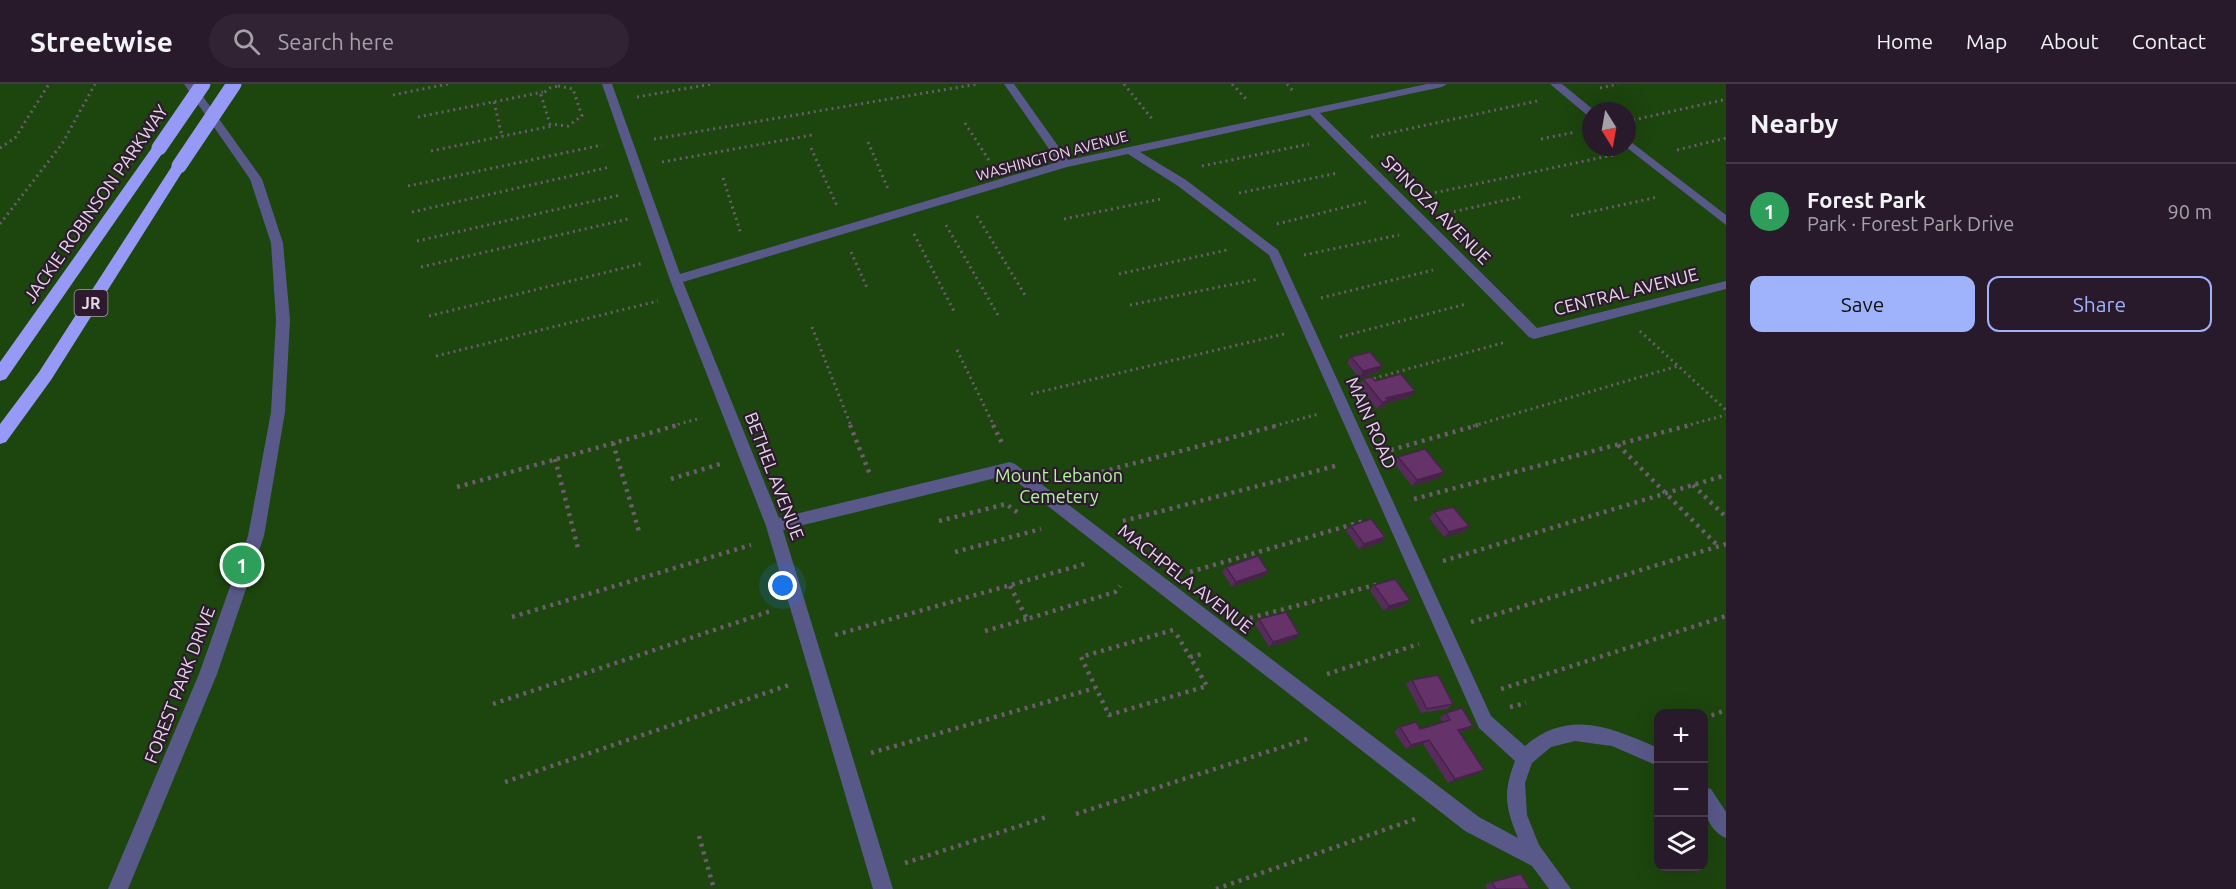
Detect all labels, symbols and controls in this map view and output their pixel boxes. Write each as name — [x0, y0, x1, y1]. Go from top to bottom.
search box — [209, 14, 629, 68]
icon: search — [230, 25, 263, 58]
text: Streetwise — [30, 26, 173, 57]
text: Search here — [278, 29, 394, 54]
text: Home — [1876, 29, 1933, 53]
text: Map — [1966, 29, 2007, 53]
text: About — [2040, 29, 2099, 53]
text: Contact — [2132, 29, 2206, 53]
street label: JACKIE ROBINSON PARKWAY — [19, 100, 172, 306]
north arrow — [1582, 102, 1636, 156]
text: Nearby — [1750, 109, 1838, 138]
street label: WASHINGTON AVENUE — [974, 127, 1130, 184]
street label: SPINOZA AVENUE — [1378, 151, 1495, 268]
text: Forest Park — [1807, 187, 1926, 212]
text: 1 — [1764, 200, 1775, 223]
text: 90 m — [2168, 200, 2212, 223]
text: Park · Forest Park Drive — [1807, 212, 2014, 235]
street label: CENTRAL AVENUE — [1551, 263, 1700, 319]
button: Save — [1750, 276, 1975, 332]
button: Share — [1987, 276, 2212, 332]
road number: JR — [74, 290, 107, 316]
street label: MAIN ROAD — [1343, 374, 1401, 472]
street label: BETHEL AVENUE — [741, 409, 808, 542]
park label: Mount Lebanon Cemetery — [995, 465, 1123, 506]
street label: MACHPELA AVENUE — [1115, 520, 1257, 637]
pin: 1 — [222, 542, 262, 588]
your location — [768, 571, 797, 600]
street label: FOREST PARK DRIVE — [140, 603, 218, 766]
map controls — [1654, 709, 1708, 871]
button: + — [1654, 709, 1708, 763]
button: − — [1654, 763, 1708, 817]
button: layers — [1654, 817, 1708, 871]

